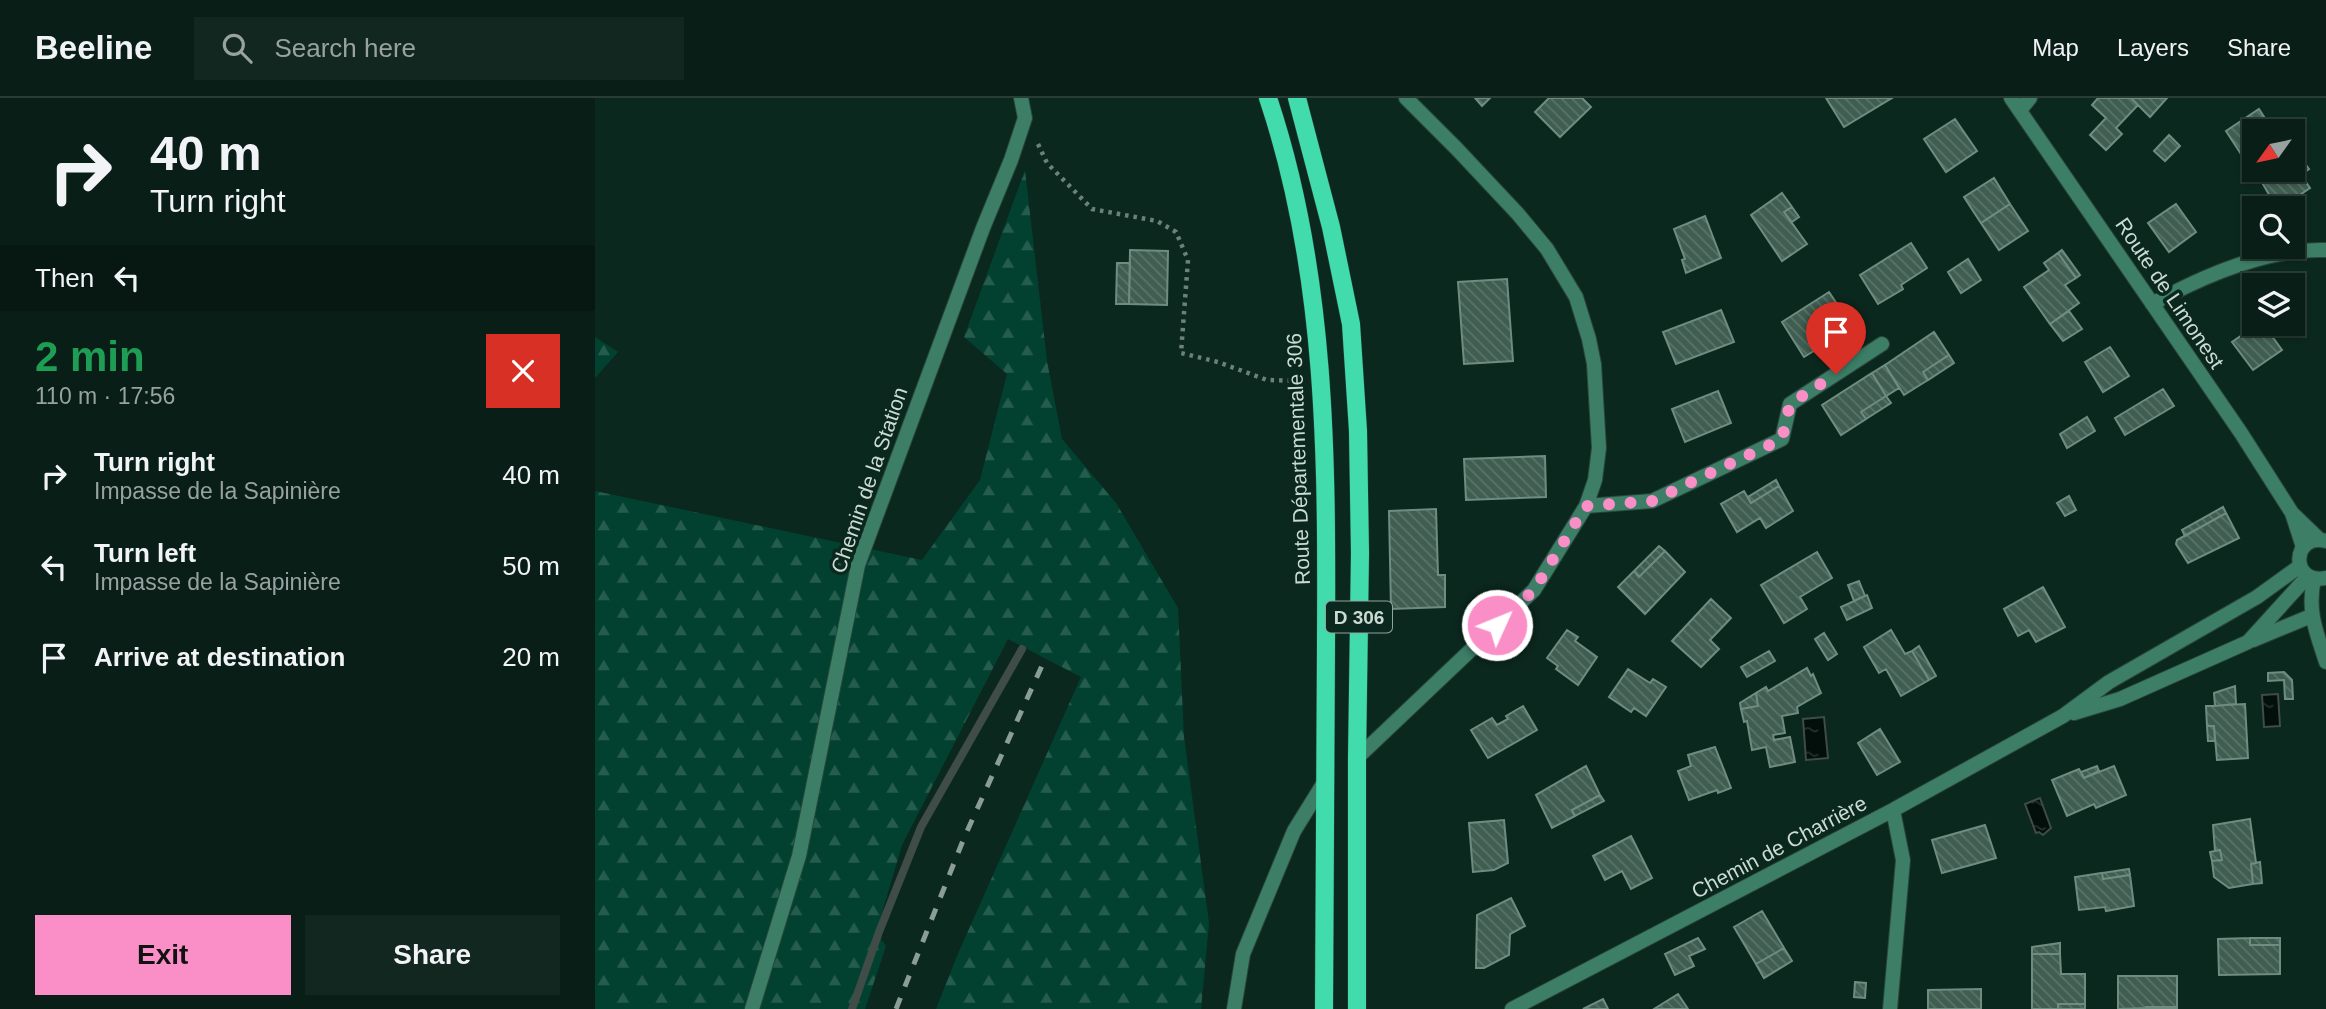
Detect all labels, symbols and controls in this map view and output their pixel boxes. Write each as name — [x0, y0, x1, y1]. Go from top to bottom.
search box — [194, 17, 684, 80]
text: Beeline — [35, 29, 152, 66]
icon: search — [218, 29, 256, 67]
text: Search here — [274, 33, 416, 63]
text: Map — [2032, 34, 2079, 61]
text: Layers — [2117, 34, 2189, 61]
text: Share — [2227, 34, 2291, 61]
north arrow — [2242, 119, 2305, 182]
map controls — [2242, 119, 2305, 336]
icon: right — [35, 126, 126, 217]
text: 40 m — [150, 126, 262, 180]
text: Turn right — [150, 183, 286, 219]
button: search — [2242, 196, 2305, 259]
street label: Route de Limonest — [2111, 213, 2229, 373]
icon: left — [108, 259, 146, 297]
text: Then — [35, 263, 94, 293]
button: layers — [2242, 273, 2305, 336]
pin — [1806, 302, 1866, 374]
icon: arrive — [1817, 313, 1855, 351]
text: 2 min — [35, 333, 145, 380]
street label: Route Départementale 306 — [1282, 333, 1314, 585]
button: close — [486, 334, 560, 408]
text: 110 m · 17:56 — [35, 383, 175, 409]
street label: Chemin de la Station — [826, 384, 912, 576]
text: Turn right — [94, 447, 215, 477]
icon: right — [35, 457, 73, 495]
text: 40 m — [502, 460, 560, 490]
text: Impasse de la Sapinière — [94, 478, 341, 504]
text: Turn left — [94, 538, 196, 568]
icon: left — [35, 548, 73, 586]
text: 50 m — [502, 551, 560, 581]
text: Impasse de la Sapinière — [94, 569, 341, 595]
position arrow — [1460, 588, 1534, 662]
road number: D 306 — [1326, 602, 1392, 632]
icon: arrive — [35, 639, 73, 677]
text: Arrive at destination — [94, 642, 345, 672]
text: 20 m — [502, 642, 560, 672]
street label: Chemin de Charrière — [1688, 791, 1870, 903]
button: Exit — [35, 915, 291, 995]
button: Share — [305, 915, 560, 995]

